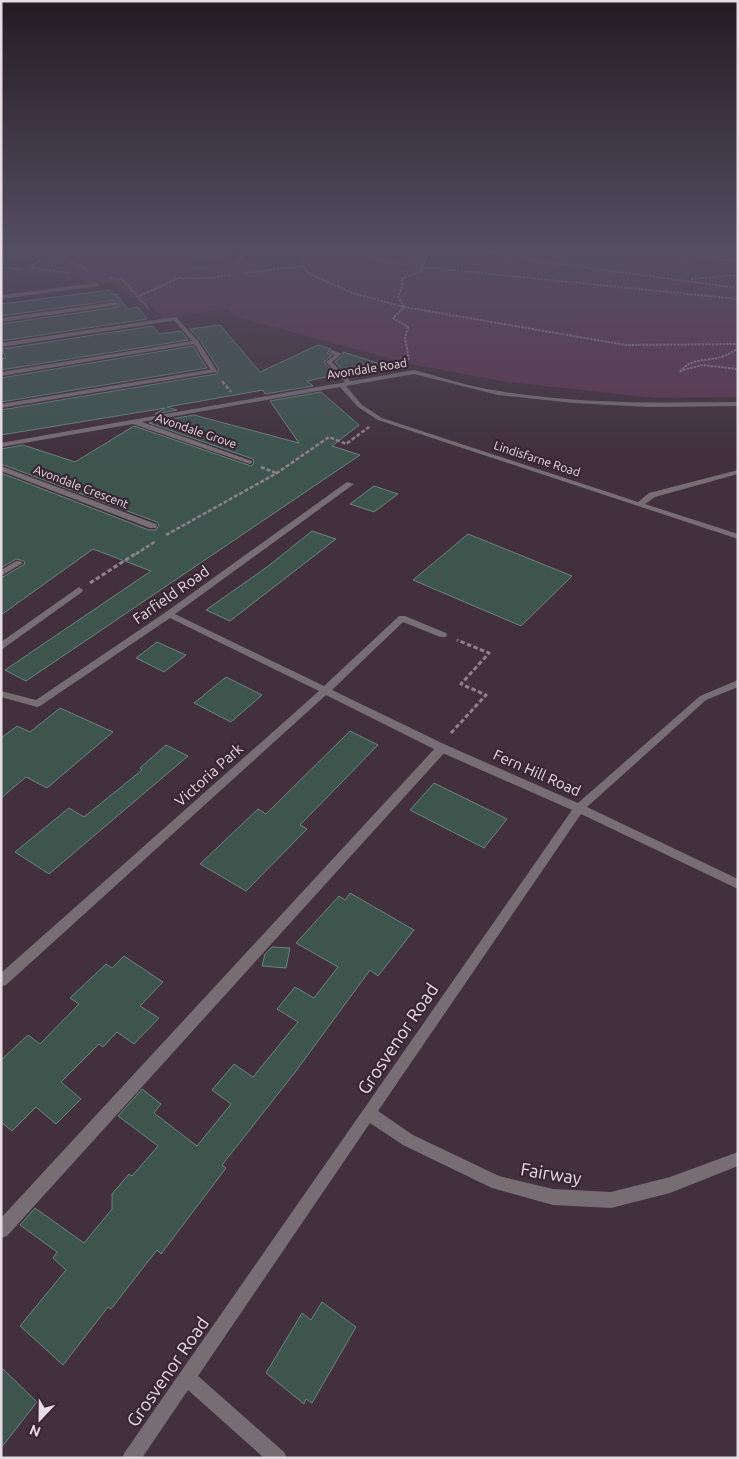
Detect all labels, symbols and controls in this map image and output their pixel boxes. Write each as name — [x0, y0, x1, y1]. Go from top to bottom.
street label: Avondale Road — [326, 356, 408, 381]
street label: Avondale Grove — [154, 411, 238, 451]
street label: Lindisfarne Road — [492, 438, 582, 479]
street label: Avondale Crescent — [32, 462, 131, 511]
street label: Farfield Road — [129, 562, 212, 627]
street label: Victoria Park — [171, 739, 246, 810]
street label: Fern Hill Road — [491, 746, 584, 799]
street label: Grosvenor Road — [353, 979, 442, 1098]
street label: Fairway — [519, 1158, 583, 1188]
street label: Grosvenor Road — [122, 1313, 212, 1430]
north arrow — [15, 1394, 65, 1444]
text: N — [27, 1422, 43, 1440]

